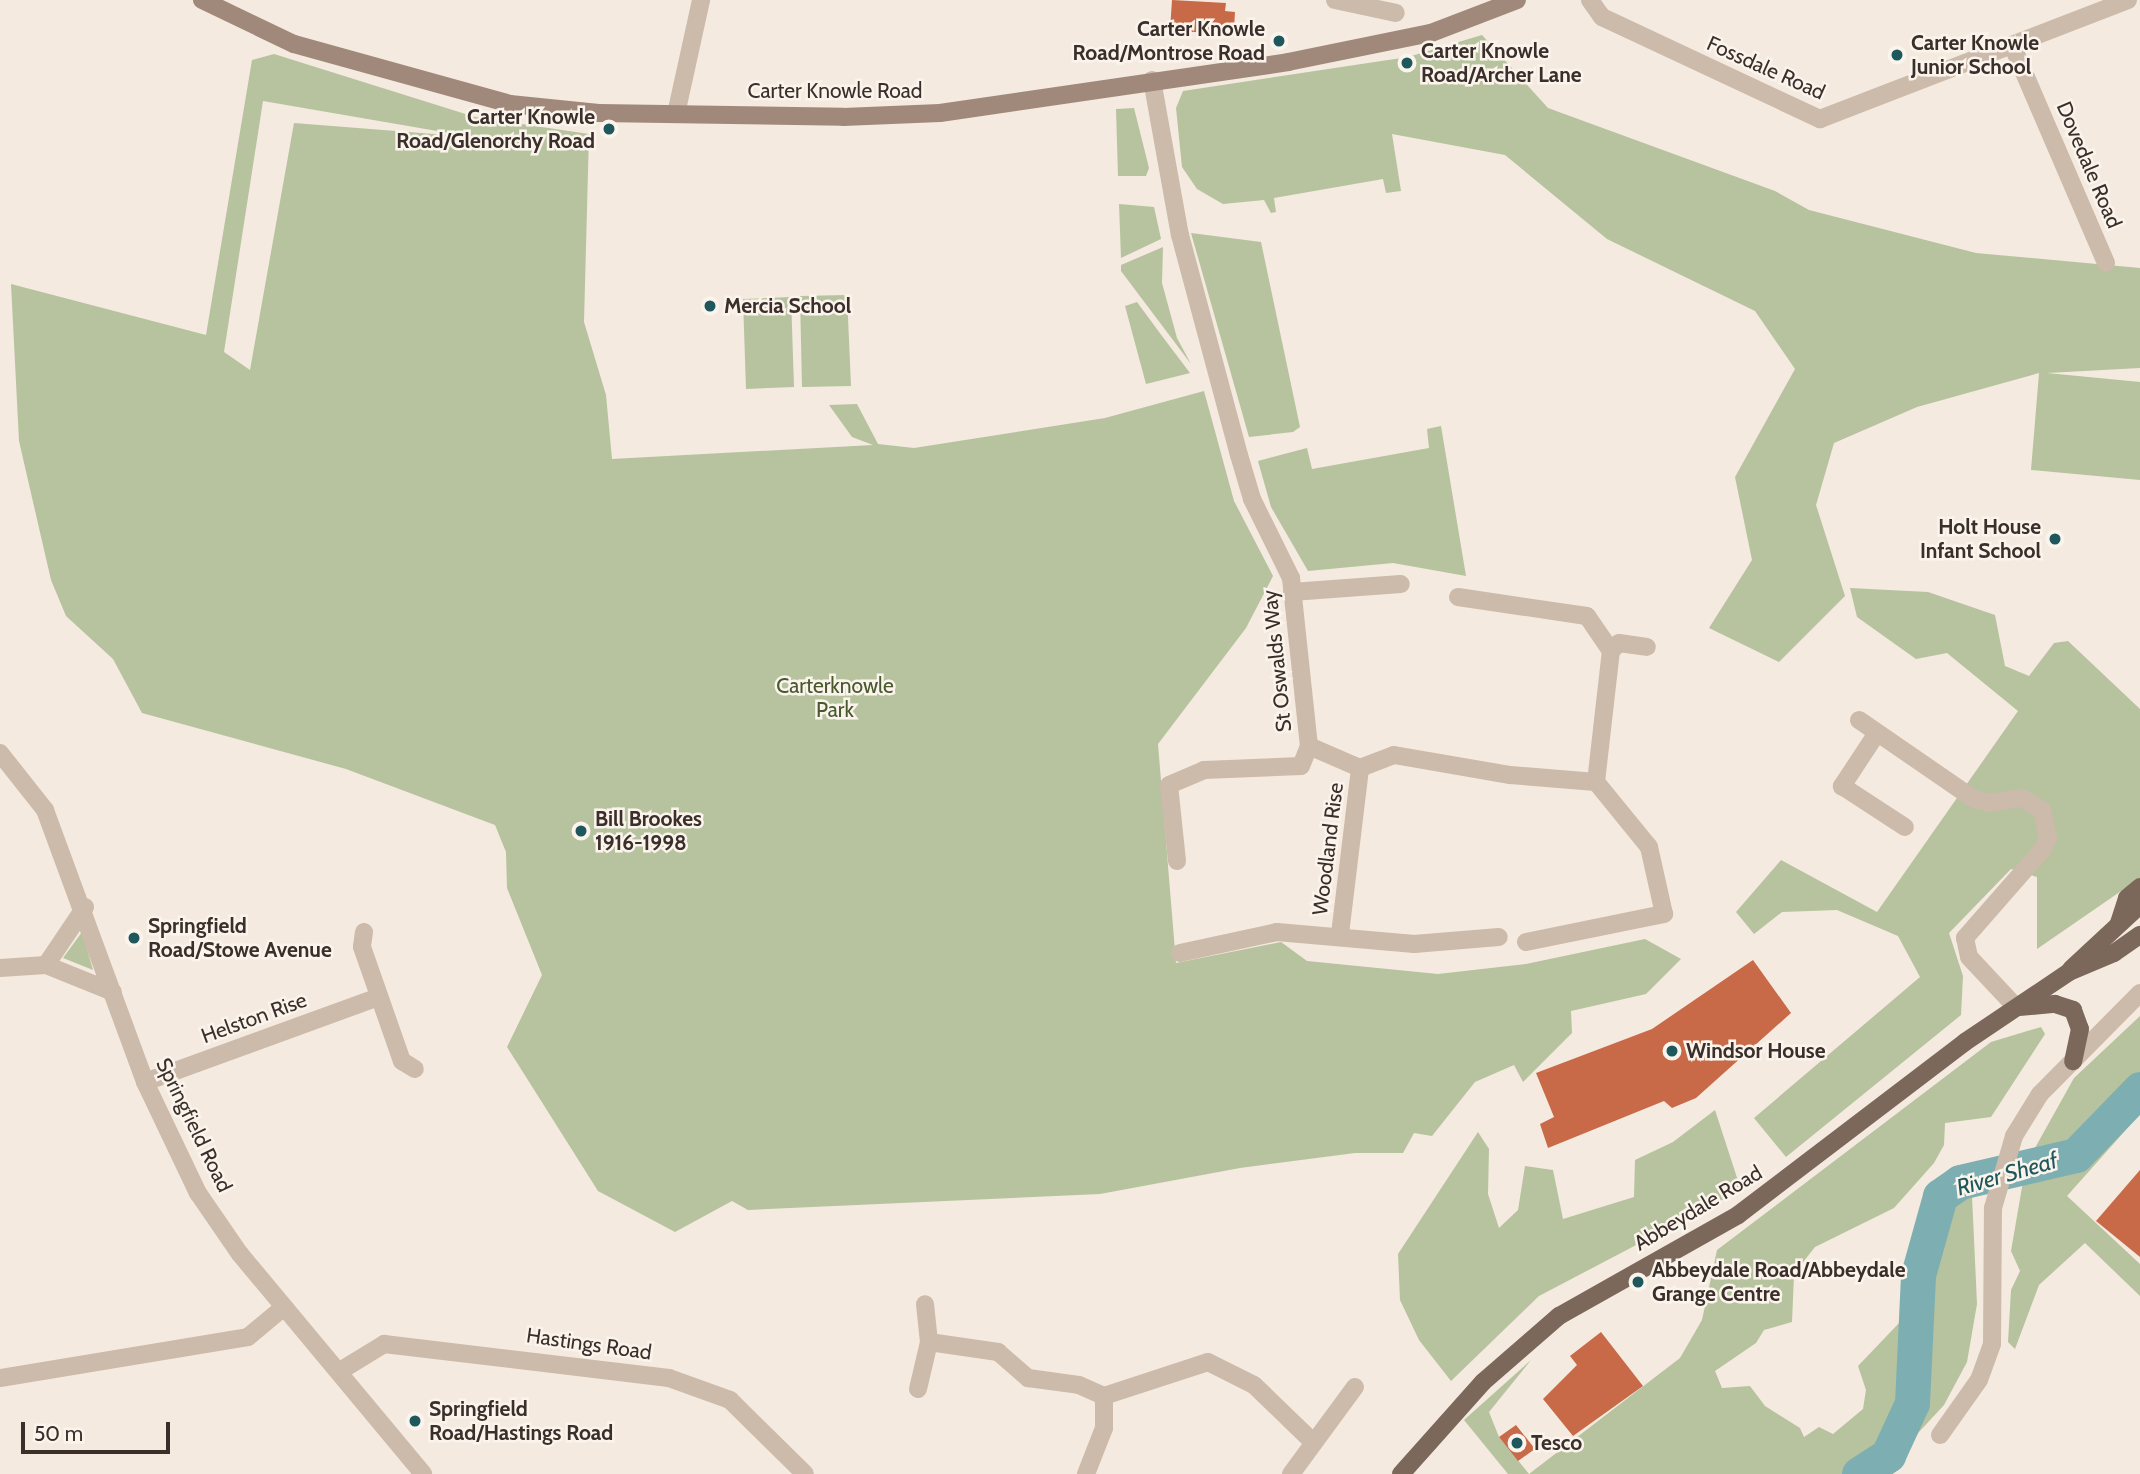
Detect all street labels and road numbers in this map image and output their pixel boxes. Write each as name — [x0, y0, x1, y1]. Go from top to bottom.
street label: Fossdale Road — [1703, 31, 1829, 105]
street label: Carter Knowle Road — [748, 78, 922, 104]
street label: Dovedale Road — [2051, 98, 2127, 232]
street label: St Oswalds Way — [1257, 589, 1297, 733]
street label: Woodland Rise — [1307, 781, 1349, 917]
street label: Helston Rise — [198, 987, 310, 1049]
street label: Springfield Road — [151, 1054, 237, 1196]
street label: Abbeydale Road — [1629, 1160, 1767, 1256]
street label: Hastings Road — [525, 1323, 653, 1365]

